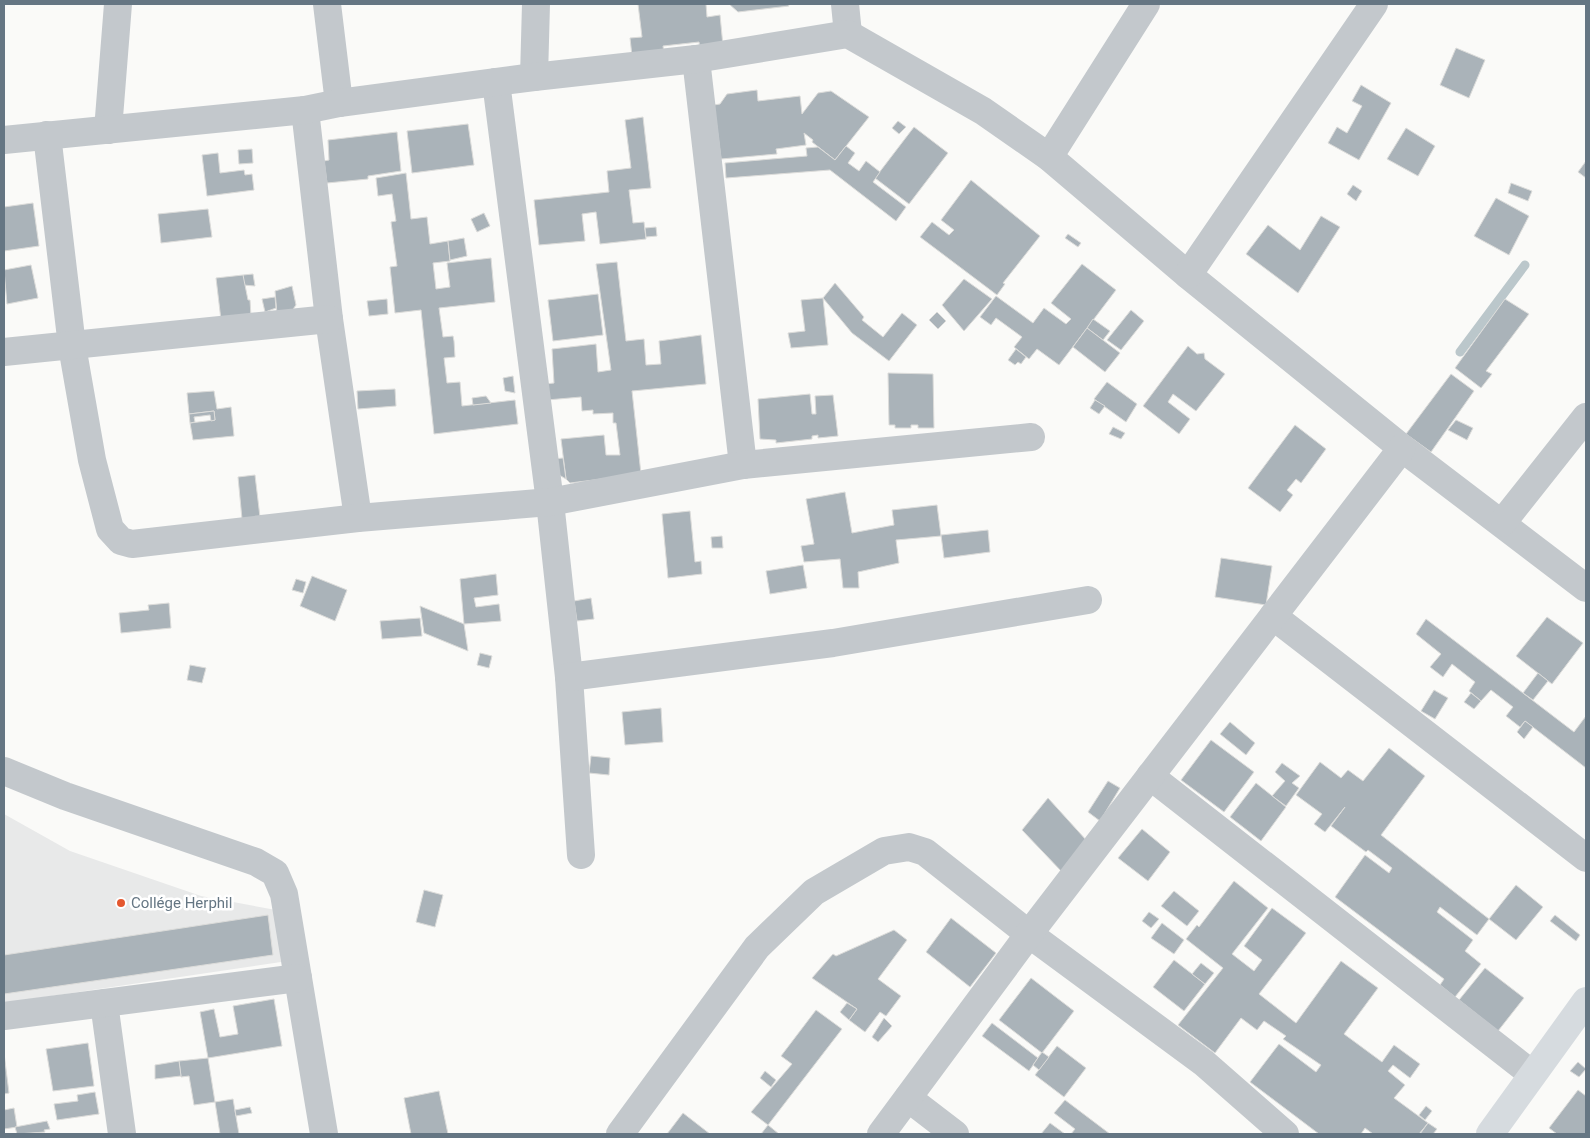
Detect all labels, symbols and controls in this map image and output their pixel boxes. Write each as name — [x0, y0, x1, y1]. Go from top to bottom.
place label: Collége Herphil — [131, 894, 232, 912]
marker: Collége Herphil — [115, 897, 127, 909]

